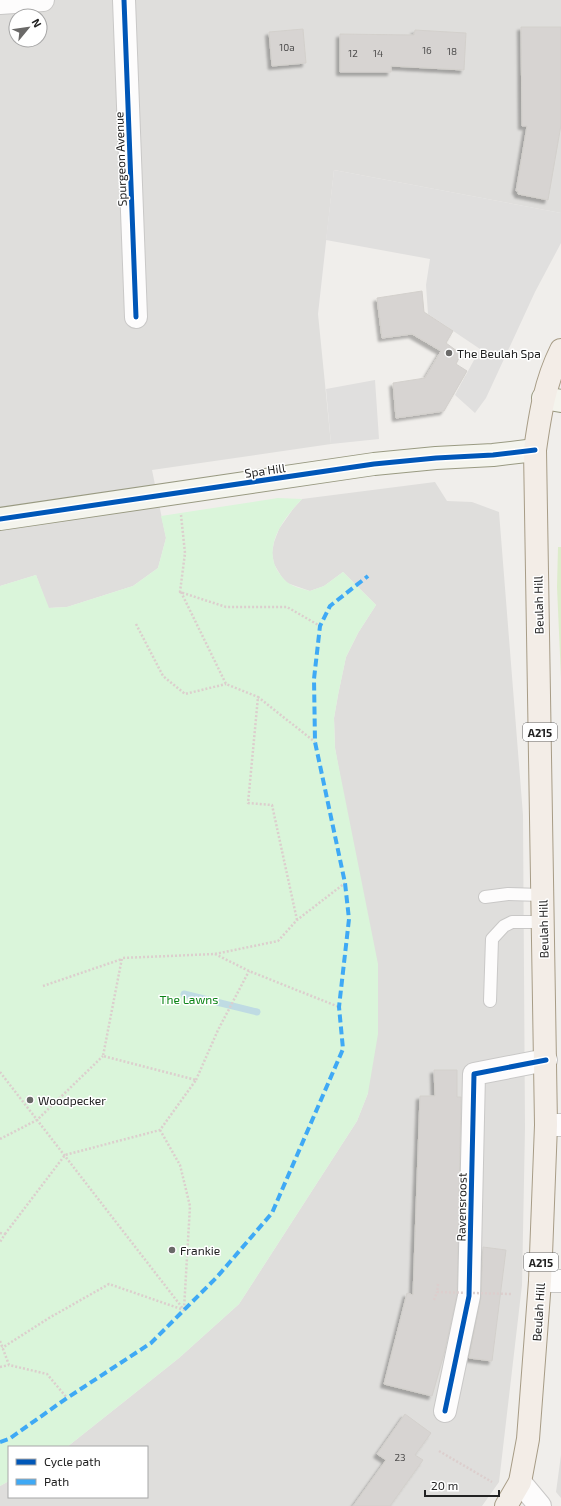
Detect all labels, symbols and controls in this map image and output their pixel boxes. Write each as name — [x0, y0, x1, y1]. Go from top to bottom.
north arrow — [8, 8, 48, 48]
text: N — [30, 16, 45, 30]
house number: 10a — [279, 41, 295, 53]
house number: 16 — [422, 44, 432, 56]
house number: 18 — [447, 45, 457, 57]
house number: 12 — [348, 47, 358, 59]
house number: 14 — [373, 47, 383, 59]
street label: Spurgeon Avenue — [111, 111, 129, 207]
place label: The Beulah Spa — [457, 346, 541, 360]
marker: The Beulah Spa — [444, 348, 454, 358]
street label: Spa Hill — [244, 460, 287, 480]
street label: Beulah Hill — [530, 575, 546, 634]
road number: A215 — [523, 723, 557, 741]
street label: Beulah Hill — [535, 899, 551, 958]
park label: The Lawns — [160, 992, 218, 1006]
place label: Woodpecker — [38, 1093, 106, 1107]
marker: Woodpecker — [25, 1095, 35, 1105]
street label: Ravensroost — [453, 1172, 469, 1241]
place label: Frankie — [180, 1243, 220, 1257]
marker: Frankie — [167, 1245, 177, 1255]
road number: A215 — [524, 1253, 558, 1271]
street label: Beulah Hill — [529, 1282, 547, 1342]
legend — [8, 1446, 148, 1498]
house number: 23 — [394, 1451, 406, 1463]
text: Cycle path — [44, 1454, 101, 1468]
scale bar — [425, 1472, 499, 1498]
text: Path — [44, 1474, 69, 1488]
text: 20 m — [431, 1478, 458, 1492]

